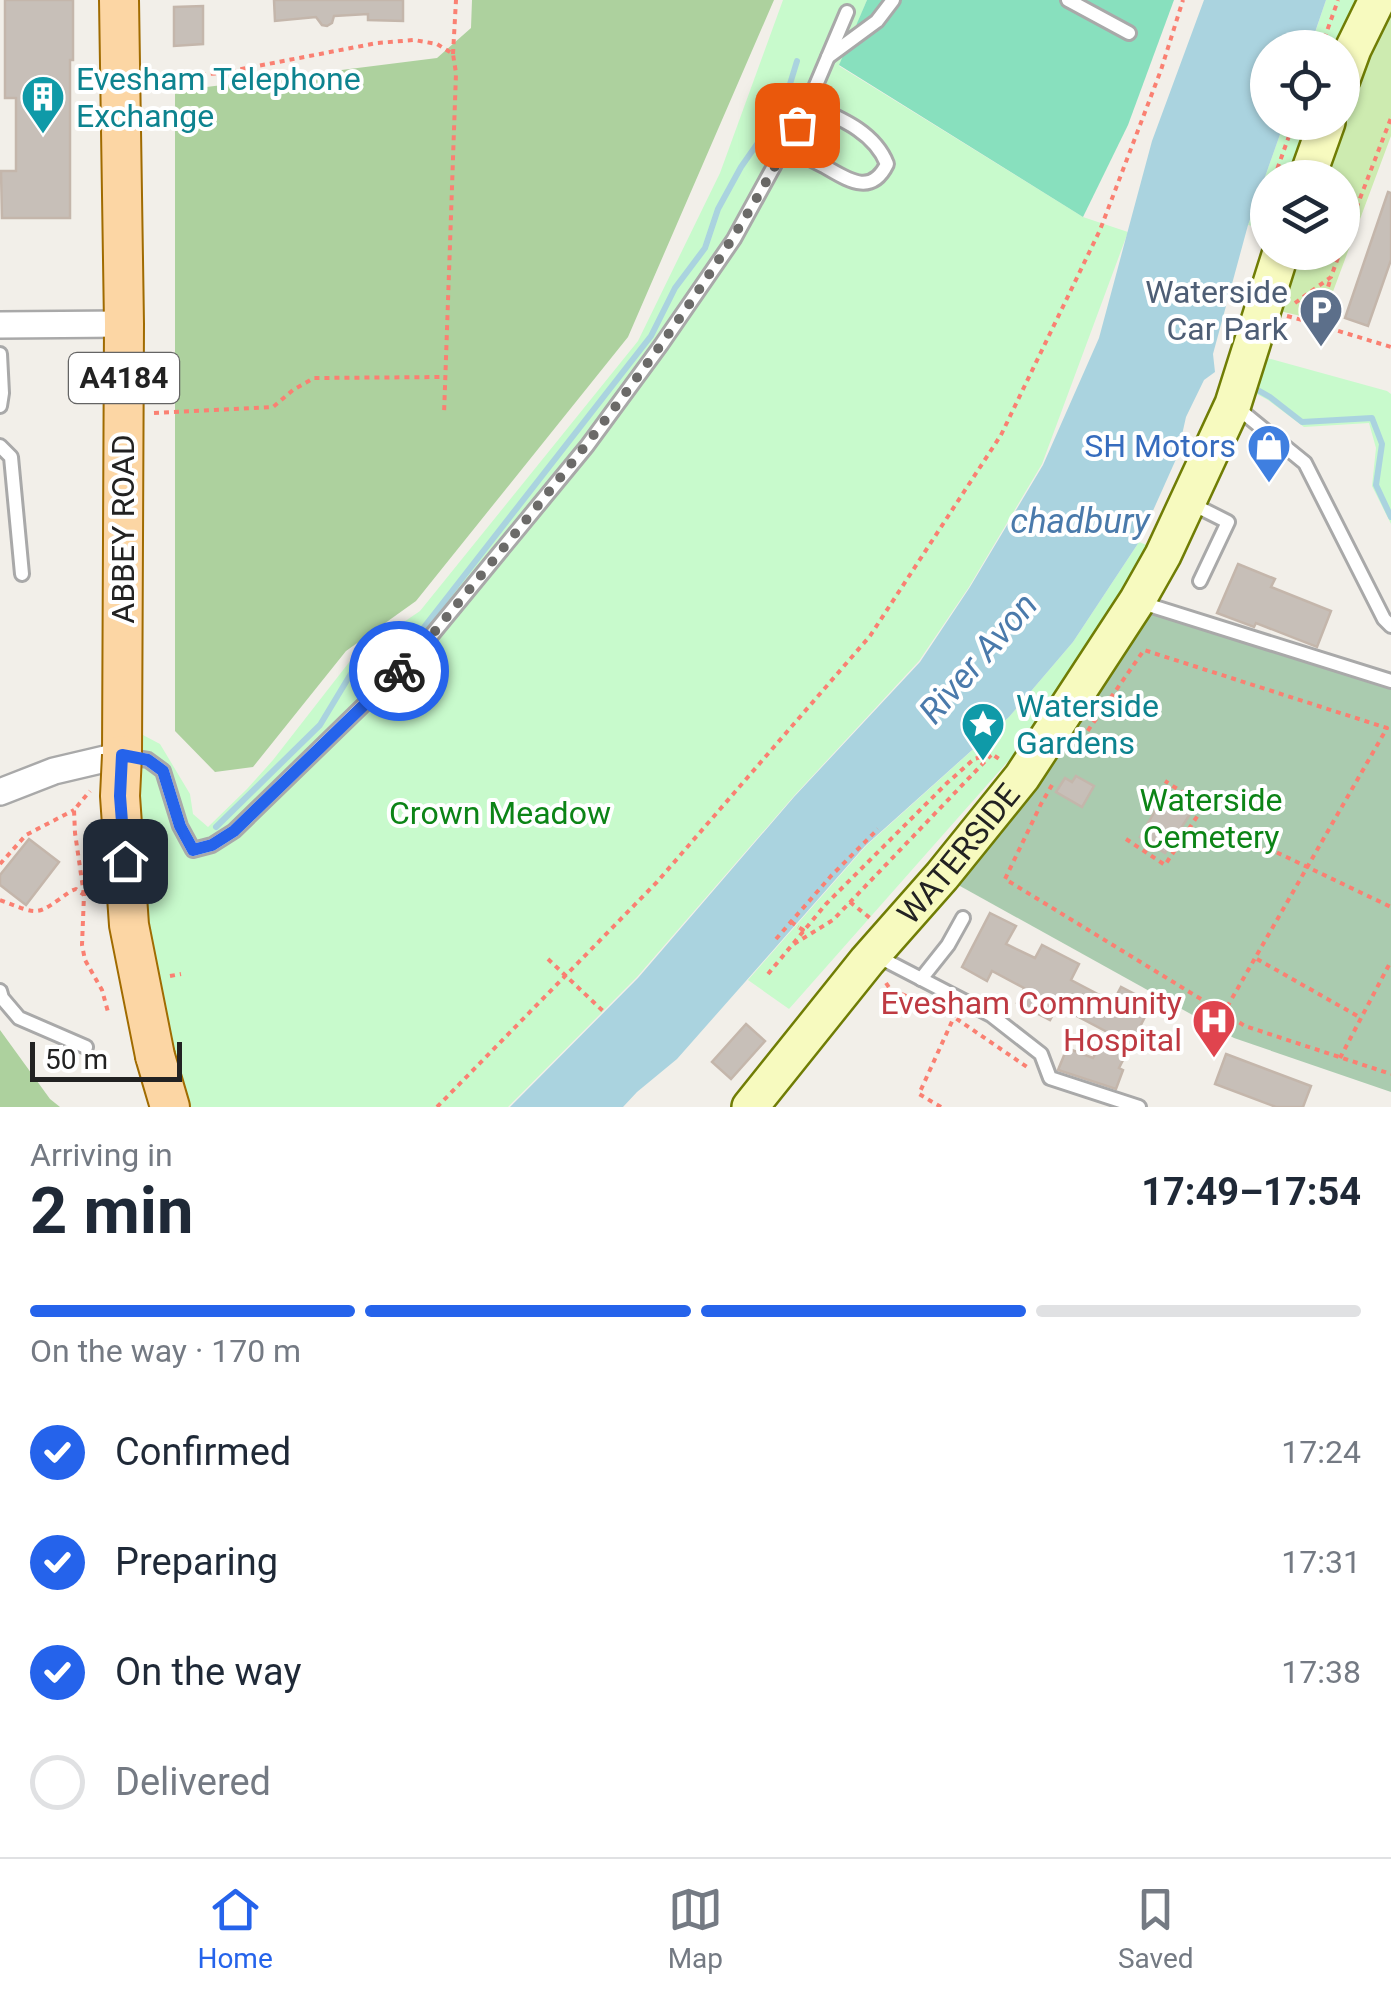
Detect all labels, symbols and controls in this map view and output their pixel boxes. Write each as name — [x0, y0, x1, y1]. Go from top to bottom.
map controls — [1250, 30, 1360, 270]
button: locate — [1250, 30, 1360, 140]
place label: Evesham Telephone Exchange — [76, 60, 361, 135]
building icon: Evesham Telephone Exchange — [20, 74, 66, 135]
pin — [755, 83, 840, 168]
icon: bag — [770, 98, 825, 153]
button: layers — [1250, 160, 1360, 270]
place label: Waterside Car Park — [1145, 273, 1289, 348]
parking icon: Waterside Car Park — [1298, 287, 1344, 348]
road number: A4184 — [69, 353, 179, 403]
shop icon: SH Motors — [1246, 423, 1292, 484]
place label: SH Motors — [1084, 427, 1236, 465]
street label: ABBEY ROAD — [104, 434, 142, 624]
water label: chadbury — [1010, 501, 1152, 542]
water label: River Avon — [911, 585, 1046, 732]
courier — [349, 621, 449, 721]
icon: bike — [372, 644, 427, 699]
place label: Waterside Gardens — [1016, 687, 1159, 762]
place icon: Waterside Gardens — [960, 701, 1006, 762]
street label: WATERSIDE — [890, 776, 1028, 932]
park label: Waterside Cemetery — [1140, 781, 1282, 856]
park label: Crown Meadow — [389, 794, 611, 832]
pin — [83, 819, 168, 904]
icon: home — [98, 834, 153, 889]
place label: Evesham Community Hospital — [881, 984, 1182, 1059]
hospital icon: Evesham Community Hospital — [1191, 998, 1237, 1059]
scale bar — [30, 1037, 182, 1082]
text: 50 m — [45, 1043, 108, 1076]
text: Arriving in — [30, 1136, 173, 1174]
text: 17:49–17:54 — [1141, 1170, 1361, 1214]
text: 2 min — [30, 1173, 193, 1249]
text: On the way · 170 m — [30, 1332, 301, 1370]
icon: check — [30, 1425, 85, 1480]
text: Confirmed — [115, 1430, 291, 1474]
text: 17:24 — [1281, 1433, 1361, 1471]
icon: check — [30, 1535, 85, 1590]
text: Preparing — [115, 1540, 278, 1584]
text: 17:31 — [1281, 1543, 1361, 1581]
icon: check — [30, 1645, 85, 1700]
text: On the way — [115, 1650, 301, 1694]
text: 17:38 — [1281, 1653, 1361, 1691]
text: Delivered — [115, 1760, 271, 1804]
tab: Home — [197, 1882, 273, 1975]
tab: Map — [668, 1882, 723, 1975]
tab: Saved — [1118, 1882, 1194, 1975]

